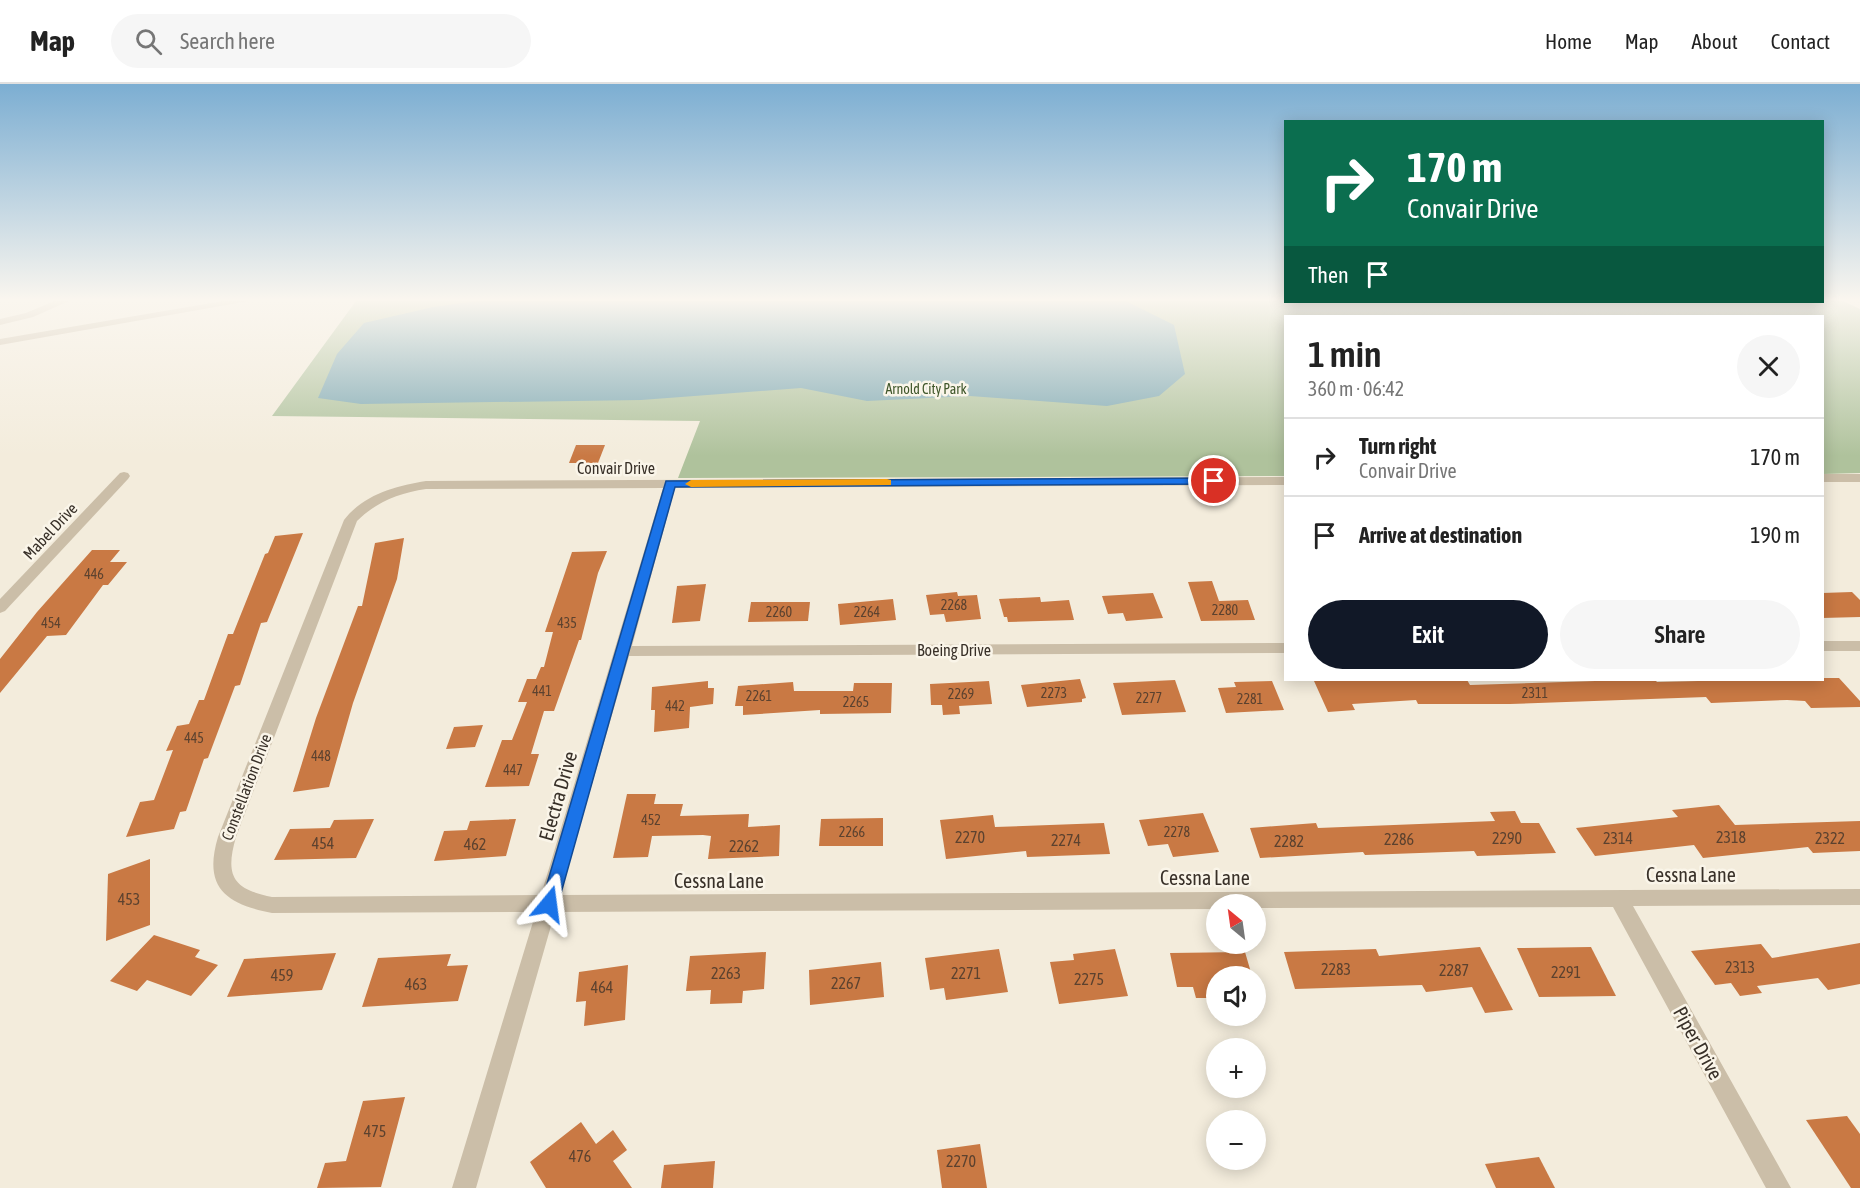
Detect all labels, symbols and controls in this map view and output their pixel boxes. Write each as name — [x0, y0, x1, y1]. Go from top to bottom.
search box — [111, 14, 531, 68]
text: Map — [30, 25, 75, 57]
icon: search — [132, 25, 165, 58]
text: Search here — [180, 28, 275, 54]
text: Home — [1545, 29, 1592, 53]
text: Map — [1625, 29, 1659, 53]
text: About — [1692, 29, 1738, 53]
text: Contact — [1771, 29, 1830, 53]
text: 170 m — [1407, 143, 1502, 191]
icon: right — [1308, 144, 1386, 222]
text: Convair Drive — [1407, 193, 1539, 224]
icon: arrive — [1361, 258, 1394, 291]
text: Then — [1308, 262, 1349, 288]
text: 1 min — [1308, 333, 1382, 375]
button: close — [1737, 335, 1800, 398]
text: 360 m · 06:42 — [1308, 377, 1404, 400]
park label: Arnold City Park — [885, 381, 967, 397]
text: Turn right — [1359, 433, 1436, 459]
icon: right — [1308, 441, 1341, 474]
text: 170 m — [1750, 444, 1800, 470]
pin — [1188, 455, 1239, 506]
street label: Convair Drive — [577, 459, 655, 477]
text: Convair Drive — [1359, 459, 1457, 482]
icon: arrive — [1197, 464, 1230, 497]
street label: Mabel Drive — [19, 499, 81, 563]
icon: arrive — [1308, 519, 1341, 552]
text: Arrive at destination — [1359, 522, 1522, 548]
text: 190 m — [1750, 522, 1800, 548]
house number: 446 — [84, 566, 104, 582]
house number: 2268 — [941, 597, 968, 613]
button: Exit — [1308, 600, 1548, 669]
button: Share — [1560, 600, 1800, 669]
house number: 2280 — [1212, 602, 1239, 618]
house number: 2260 — [766, 604, 793, 620]
house number: 2264 — [854, 604, 881, 620]
house number: 454 — [41, 615, 61, 631]
house number: 435 — [557, 615, 577, 631]
street label: Boeing Drive — [917, 641, 991, 660]
house number: 441 — [532, 683, 552, 699]
house number: 2273 — [1041, 685, 1067, 701]
house number: 2311 — [1522, 685, 1548, 701]
house number: 2269 — [948, 686, 974, 702]
house number: 2261 — [746, 688, 772, 704]
house number: 2277 — [1136, 690, 1162, 706]
house number: 2281 — [1237, 691, 1263, 707]
house number: 2265 — [843, 694, 869, 710]
house number: 442 — [665, 698, 685, 714]
house number: 445 — [184, 730, 204, 746]
street label: Constellation Drive — [217, 731, 275, 843]
house number: 448 — [311, 748, 331, 764]
street label: Electra Drive — [534, 748, 581, 843]
house number: 447 — [503, 762, 523, 778]
house number: 452 — [641, 812, 661, 828]
house number: 2266 — [839, 824, 866, 840]
house number: 2278 — [1164, 824, 1191, 840]
house number: 2270 — [955, 828, 985, 846]
house number: 2318 — [1716, 828, 1746, 846]
house number: 2290 — [1492, 829, 1522, 847]
house number: 2314 — [1603, 829, 1633, 847]
house number: 2322 — [1815, 829, 1845, 847]
house number: 2286 — [1384, 830, 1414, 848]
house number: 2274 — [1051, 831, 1081, 849]
house number: 2282 — [1274, 832, 1304, 850]
house number: 454 — [312, 834, 334, 852]
house number: 462 — [464, 835, 486, 853]
house number: 2262 — [729, 837, 759, 855]
street label: Cessna Lane — [1646, 863, 1736, 886]
street label: Cessna Lane — [1160, 866, 1250, 889]
street label: Cessna Lane — [674, 869, 764, 892]
position arrow — [517, 872, 581, 936]
house number: 453 — [118, 890, 140, 908]
north arrow — [1206, 894, 1266, 954]
map controls — [1206, 894, 1266, 1170]
house number: 2313 — [1725, 958, 1755, 976]
house number: 2283 — [1321, 960, 1351, 978]
house number: 2287 — [1439, 961, 1469, 979]
house number: 2291 — [1551, 963, 1581, 981]
house number: 2263 — [711, 964, 741, 982]
house number: 2271 — [951, 964, 981, 982]
house number: 459 — [271, 966, 293, 984]
button: sound — [1206, 966, 1266, 1026]
house number: 2275 — [1074, 970, 1104, 988]
house number: 2267 — [831, 974, 861, 992]
house number: 463 — [405, 975, 427, 993]
house number: 464 — [591, 978, 613, 996]
street label: Piper Drive — [1669, 1002, 1728, 1083]
button: + — [1206, 1038, 1266, 1098]
button: − — [1206, 1110, 1266, 1170]
house number: 475 — [364, 1122, 386, 1140]
house number: 476 — [569, 1147, 591, 1165]
house number: 2270 — [946, 1152, 976, 1170]

